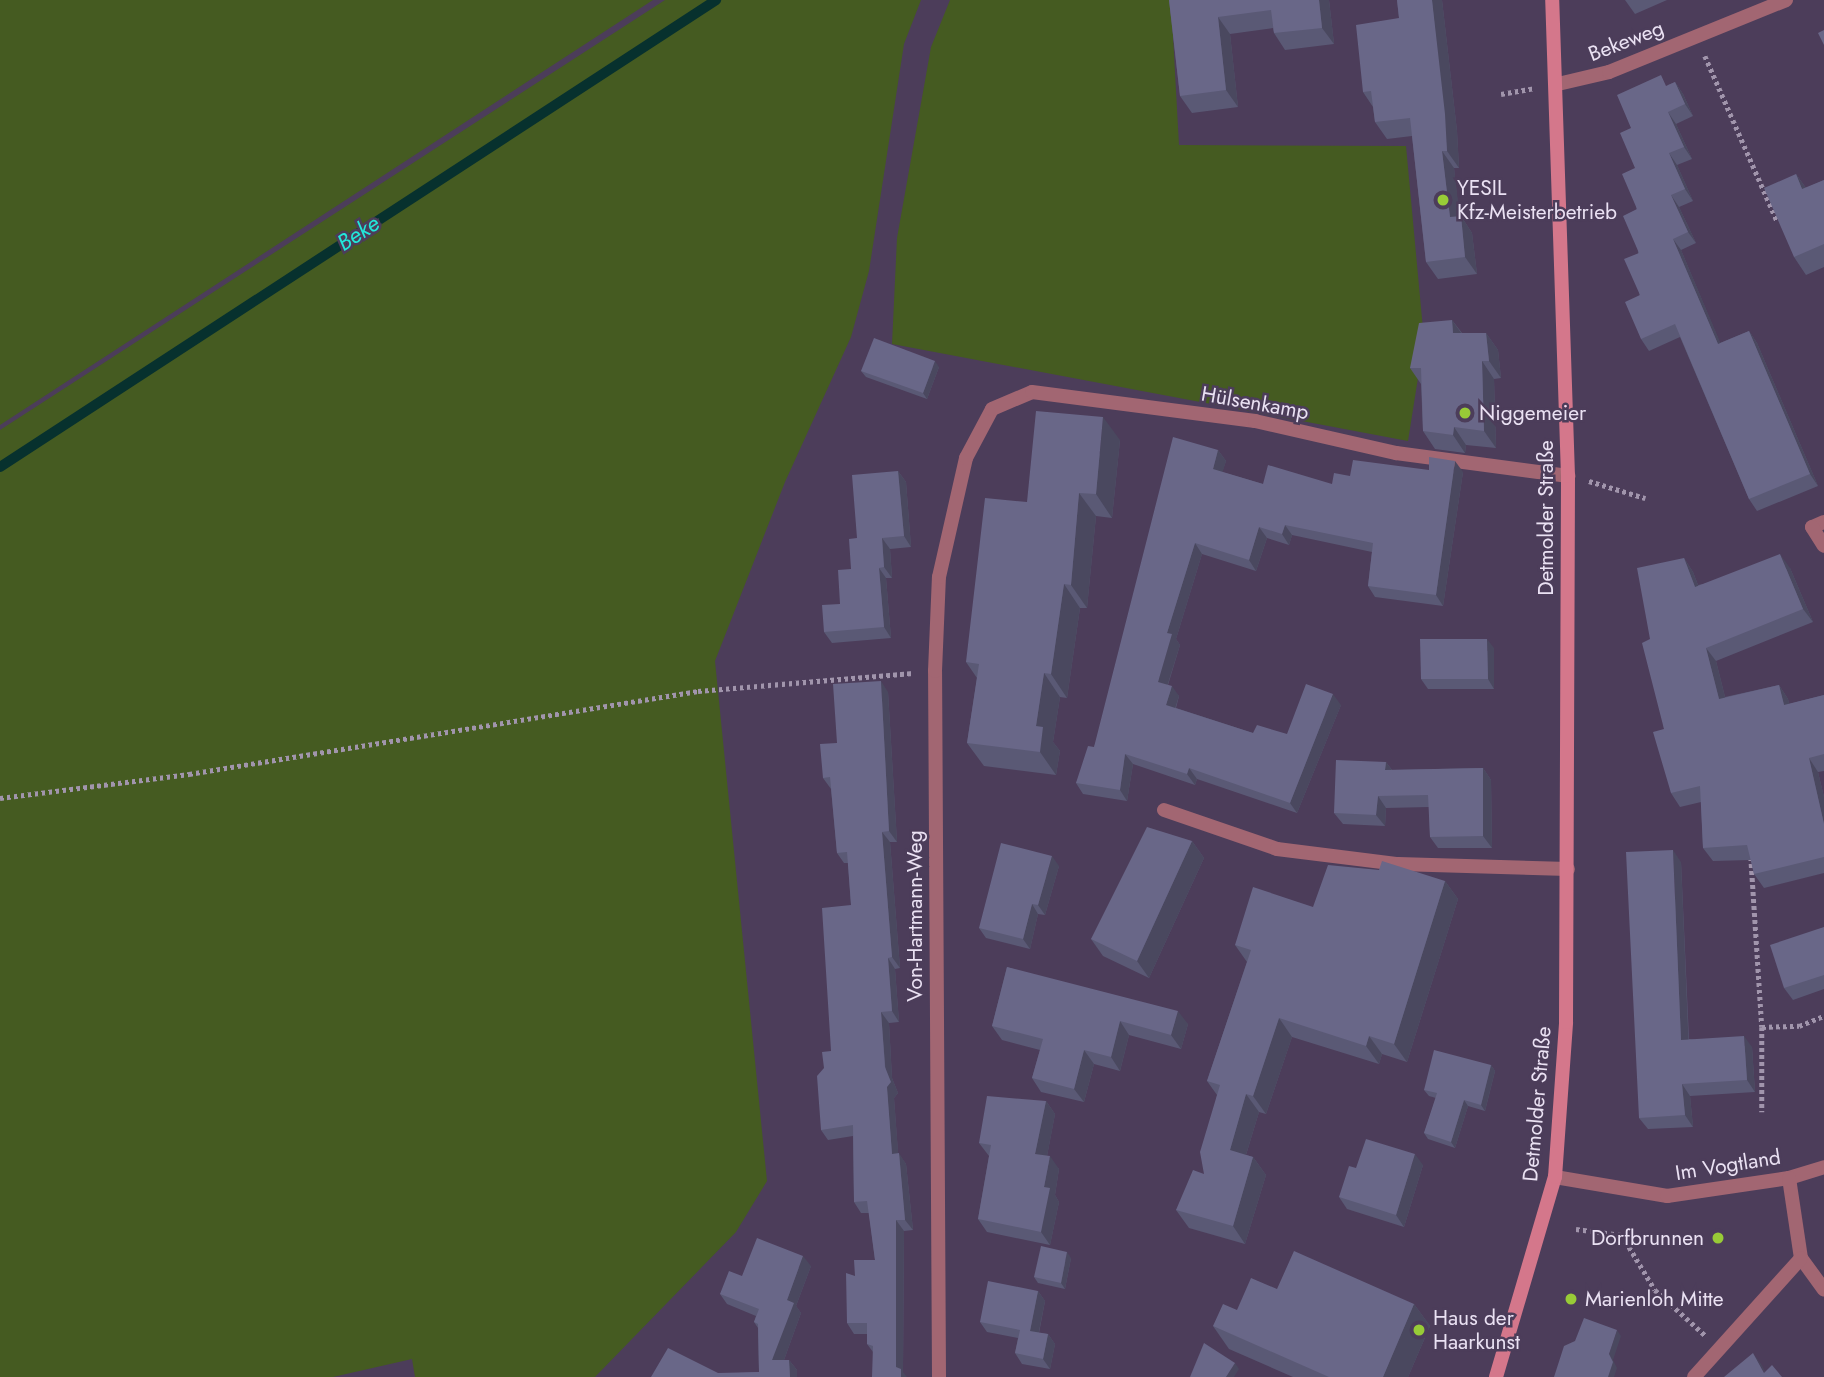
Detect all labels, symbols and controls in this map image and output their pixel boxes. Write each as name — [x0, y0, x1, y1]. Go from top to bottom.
street label: Bekeweg — [1585, 15, 1667, 67]
place label: YESIL Kfz-Meisterbetrieb — [1457, 175, 1617, 225]
marker: YESIL Kfz-Meisterbetrieb — [1435, 192, 1451, 208]
water label: Beke — [332, 209, 384, 257]
street label: Hülsenkamp — [1199, 381, 1311, 425]
place label: Niggemeier — [1479, 400, 1586, 426]
marker: Niggemeier — [1457, 405, 1473, 421]
street label: Detmolder Straße — [1533, 440, 1559, 596]
street label: Von-Hartmann-Weg — [902, 830, 928, 1002]
street label: Detmolder Straße — [1518, 1025, 1556, 1183]
street label: Im Vogtland — [1673, 1144, 1783, 1186]
place label: Dorfbrunnen — [1591, 1225, 1704, 1251]
marker: Dorfbrunnen — [1710, 1230, 1726, 1246]
place label: Marienloh Mitte — [1585, 1286, 1724, 1312]
marker: Marienloh Mitte — [1563, 1291, 1579, 1307]
place label: Haus der Haarkunst — [1433, 1305, 1520, 1355]
marker: Haus der Haarkunst — [1411, 1322, 1427, 1338]

